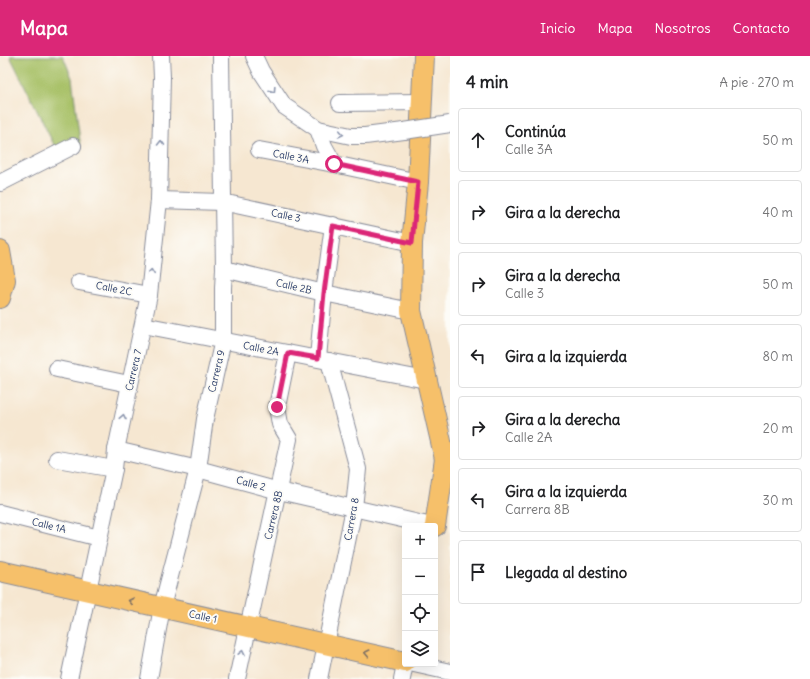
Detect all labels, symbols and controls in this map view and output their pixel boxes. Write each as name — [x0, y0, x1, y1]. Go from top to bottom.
text: Mapa — [20, 16, 68, 40]
text: Inicio — [540, 19, 575, 37]
text: Mapa — [597, 19, 633, 37]
text: Nosotros — [655, 19, 711, 37]
text: Contacto — [733, 19, 790, 37]
text: 4 min — [466, 71, 508, 93]
text: A pie · 270 m — [720, 74, 794, 91]
one-way arrow — [269, 86, 276, 93]
text: Continúa — [505, 122, 566, 141]
one-way arrow — [338, 129, 344, 137]
icon: ahead — [467, 129, 489, 151]
text: 50 m — [762, 132, 793, 149]
one-way arrow — [156, 140, 165, 146]
text: Calle 3A — [505, 141, 553, 158]
street label: Calle 3A — [272, 147, 311, 166]
route start — [325, 155, 343, 173]
icon: right — [467, 201, 489, 223]
text: Gira a la derecha — [505, 203, 620, 222]
text: 40 m — [762, 204, 793, 221]
street label: Calle 3 — [270, 206, 302, 225]
text: Gira a la derecha — [505, 266, 620, 285]
one-way arrow — [147, 269, 156, 275]
icon: right — [467, 273, 489, 295]
street label: Calle 2B — [275, 276, 314, 297]
text: 50 m — [762, 276, 793, 293]
street label: Calle 2C — [95, 279, 133, 298]
text: Calle 3 — [505, 285, 544, 302]
street label: Calle 2A — [242, 339, 281, 358]
icon: left — [467, 345, 489, 367]
text: Gira a la izquierda — [505, 347, 627, 366]
street label: Carrera 7 — [122, 348, 145, 392]
street label: Carrera 9 — [205, 348, 228, 394]
text: 80 m — [762, 348, 793, 365]
route end — [268, 398, 286, 416]
text: Gira a la derecha — [505, 410, 620, 429]
one-way arrow — [118, 414, 126, 420]
icon: right — [467, 417, 489, 439]
text: 20 m — [763, 420, 793, 437]
text: Calle 2A — [505, 429, 552, 446]
street label: Calle 2 — [235, 473, 268, 494]
text: Gira a la izquierda — [505, 482, 627, 501]
street label: Carrera 8B — [262, 489, 286, 541]
icon: left — [467, 489, 489, 511]
text: 30 m — [763, 492, 793, 509]
street label: Carrera 8 — [341, 496, 362, 542]
text: Carrera 8B — [505, 501, 570, 518]
street label: Calle 1A — [30, 515, 68, 536]
map controls — [402, 523, 438, 667]
button: + — [402, 523, 438, 559]
button: − — [402, 559, 438, 595]
icon: arrive — [467, 561, 489, 583]
text: Llegada al destino — [505, 563, 627, 582]
button: locate — [402, 595, 438, 631]
one-way arrow — [128, 597, 134, 605]
street label: Calle 1 — [188, 607, 218, 626]
button: layers — [402, 631, 438, 667]
one-way arrow — [238, 649, 246, 656]
one-way arrow — [364, 650, 370, 658]

